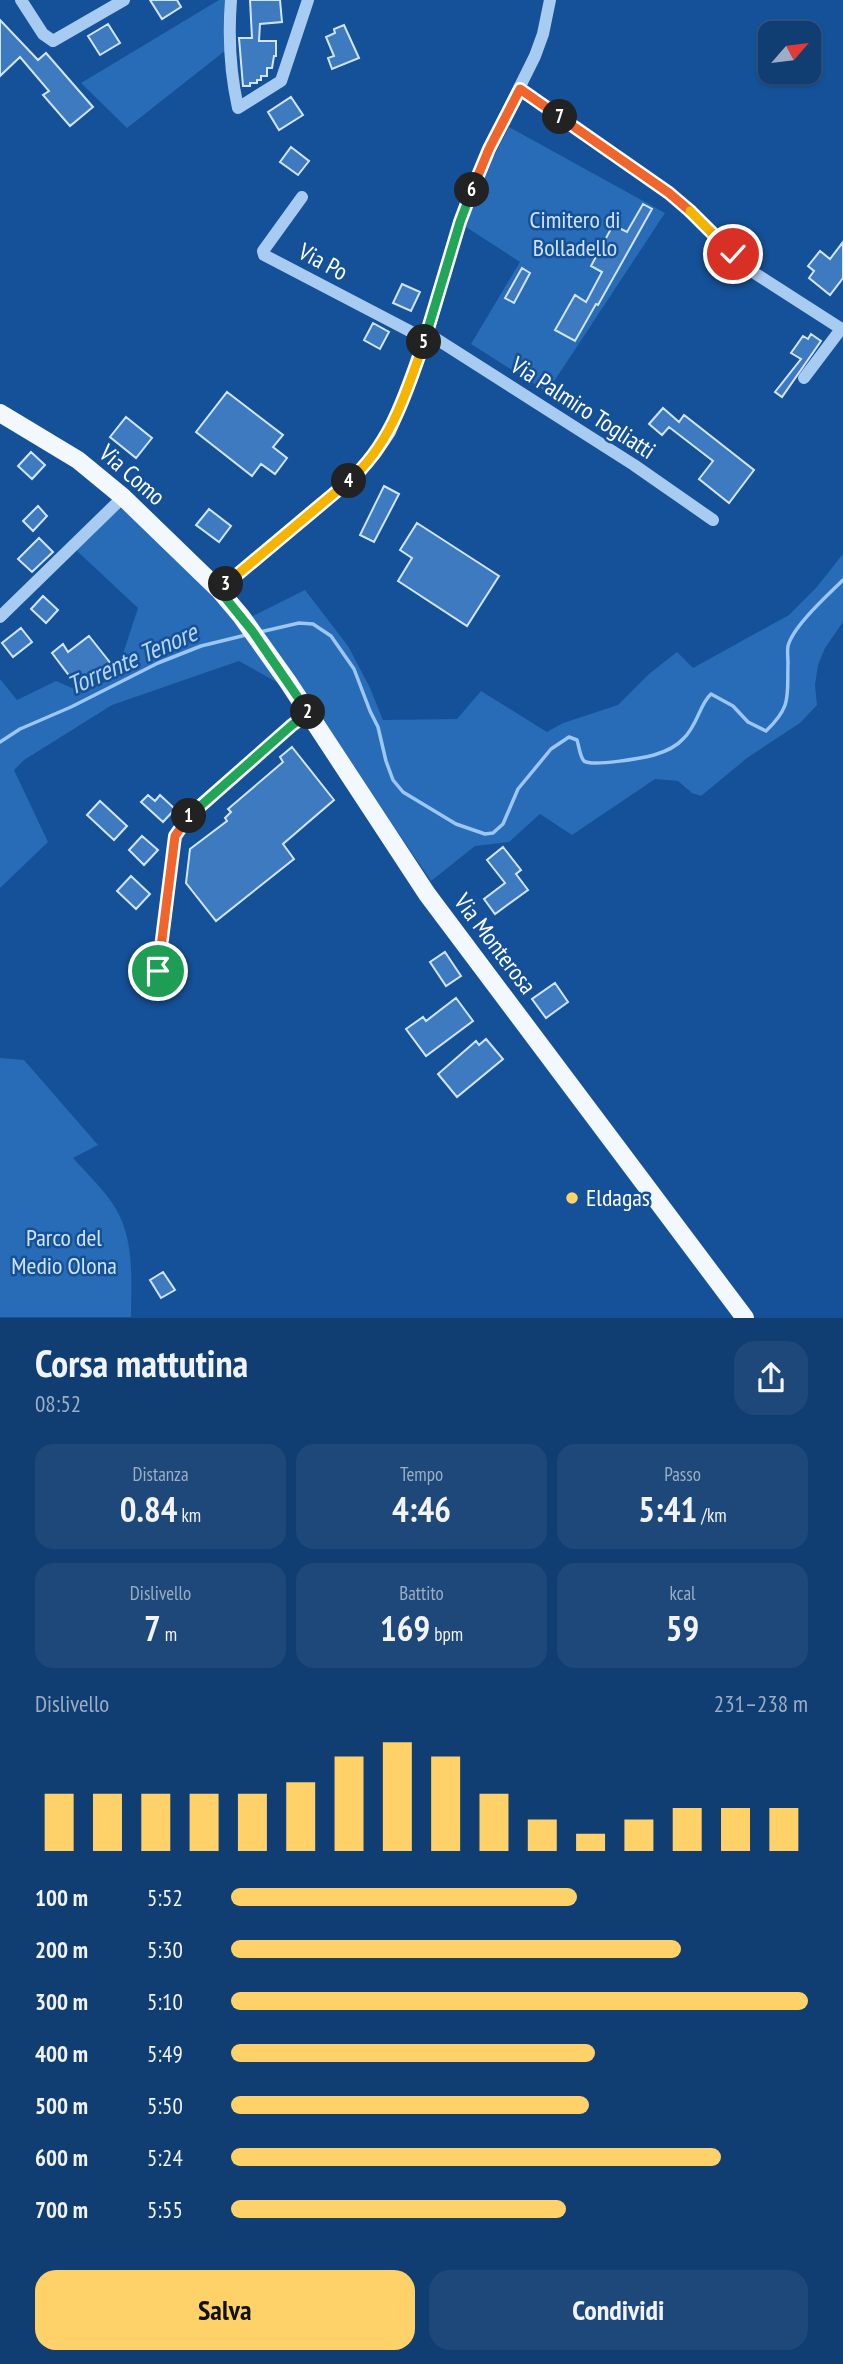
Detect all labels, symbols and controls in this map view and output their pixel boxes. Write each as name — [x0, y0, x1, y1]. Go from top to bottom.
north arrow — [758, 21, 821, 84]
map controls — [758, 21, 821, 84]
pin: 7 — [542, 100, 578, 134]
text: 7 — [555, 104, 564, 128]
pin: 6 — [454, 172, 490, 208]
text: 6 — [467, 177, 476, 201]
park label: Cimitero di Bolladello — [530, 204, 620, 263]
pin — [703, 224, 763, 284]
street label: Via Po — [292, 235, 353, 287]
icon: check — [714, 235, 752, 273]
pin: 5 — [406, 324, 442, 360]
text: 5 — [419, 329, 428, 353]
street label: Via Palmiro Togliatti — [504, 349, 662, 466]
street label: Via Como — [92, 437, 172, 512]
pin: 4 — [332, 463, 366, 498]
text: 4 — [344, 468, 353, 492]
pin: 3 — [208, 566, 244, 602]
text: 3 — [221, 571, 230, 595]
water label: Torrente Tenore — [61, 614, 204, 702]
pin: 2 — [290, 694, 326, 730]
text: 2 — [303, 699, 312, 723]
pin: 1 — [172, 798, 206, 834]
text: 1 — [184, 803, 193, 827]
street label: Via Monterosa — [447, 886, 543, 1000]
pin — [128, 941, 188, 1001]
icon: arrive — [139, 952, 177, 990]
place label: Eldagas — [586, 1182, 650, 1213]
marker: Eldagas — [564, 1190, 580, 1206]
park label: Parco del Medio Olona — [11, 1222, 117, 1281]
text: Corsa mattutina — [35, 1338, 248, 1387]
button: share — [734, 1341, 808, 1415]
text: 08:52 — [35, 1389, 81, 1418]
text: Distanza — [132, 1462, 189, 1486]
text: Tempo — [400, 1462, 443, 1486]
text: Passo — [664, 1462, 701, 1486]
text: 0.84 — [120, 1486, 177, 1532]
text: 4:46 — [392, 1486, 451, 1532]
text: 5:41 — [638, 1486, 697, 1532]
text: km — [177, 1503, 201, 1527]
text: /km — [697, 1503, 727, 1527]
text: Dislivello — [130, 1581, 191, 1605]
text: Battito — [399, 1581, 444, 1605]
text: kcal — [670, 1581, 695, 1605]
text: 7 — [144, 1605, 161, 1651]
text: 169 — [380, 1605, 430, 1651]
text: 59 — [666, 1605, 699, 1651]
text: m — [161, 1622, 177, 1646]
text: bpm — [430, 1622, 463, 1646]
text: Dislivello — [35, 1689, 109, 1718]
text: 231–238 m — [714, 1689, 808, 1718]
text: 100 m — [35, 1883, 88, 1912]
text: 5:52 — [147, 1883, 183, 1912]
text: 200 m — [35, 1935, 88, 1964]
text: 5:30 — [147, 1935, 183, 1964]
text: 300 m — [35, 1987, 88, 2016]
text: 5:10 — [147, 1987, 183, 2016]
text: 400 m — [35, 2039, 88, 2068]
text: 5:49 — [147, 2039, 183, 2068]
text: 500 m — [35, 2091, 88, 2120]
text: 5:50 — [147, 2091, 183, 2120]
text: 600 m — [35, 2143, 88, 2172]
text: 5:24 — [147, 2143, 183, 2172]
text: 700 m — [35, 2195, 88, 2224]
text: 5:55 — [147, 2195, 183, 2224]
button: Salva — [35, 2270, 415, 2350]
button: Condividi — [429, 2270, 808, 2350]

